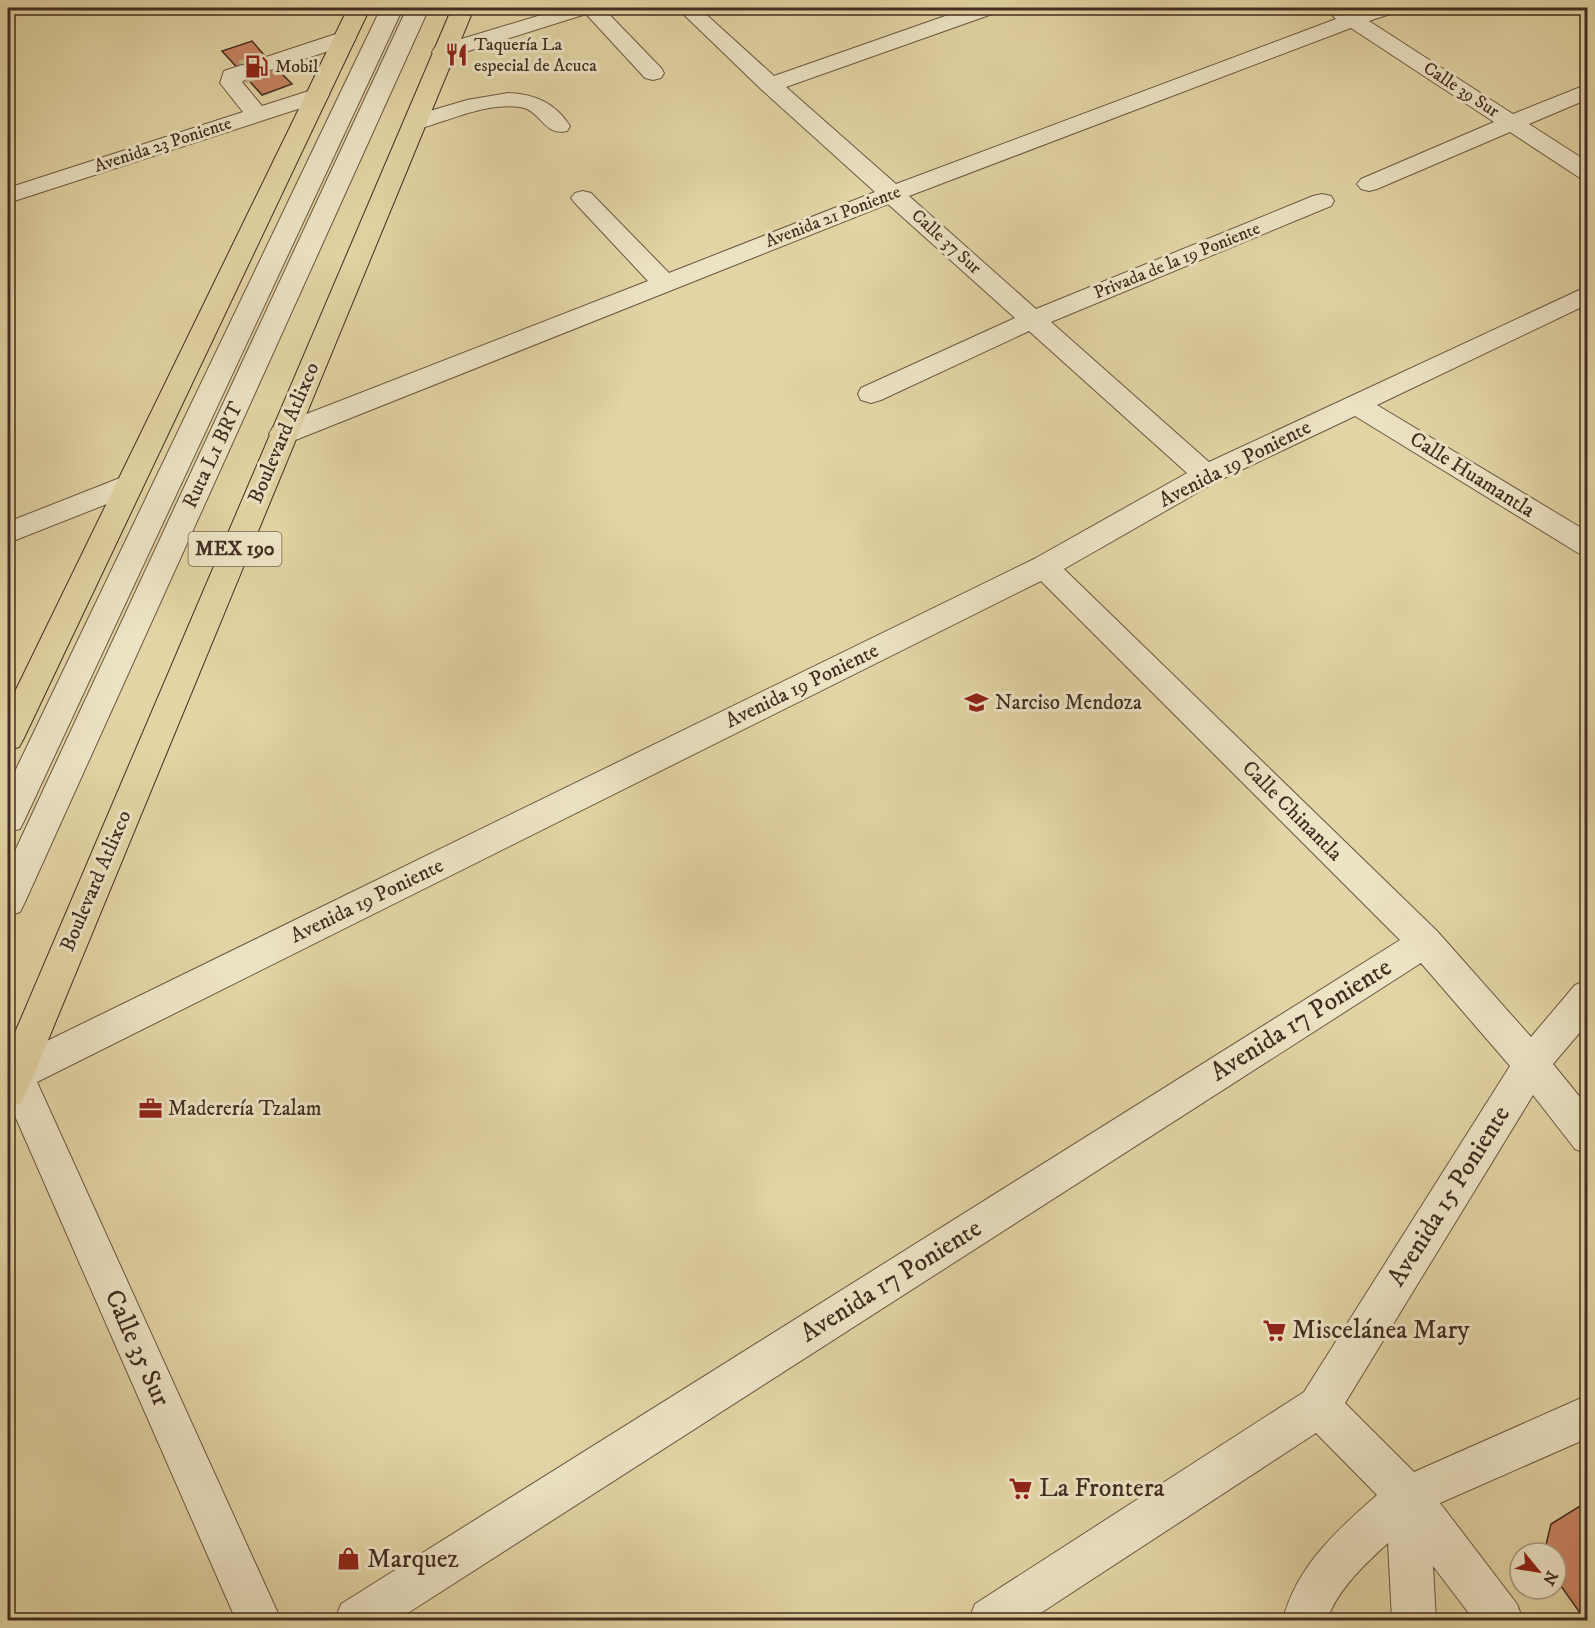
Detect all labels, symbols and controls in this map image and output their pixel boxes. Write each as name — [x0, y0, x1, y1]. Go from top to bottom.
place label: Taquería La especial de Acuca — [474, 34, 597, 77]
restaurant icon: Taquería La especial de Acuca — [443, 42, 469, 68]
fuel station icon: Mobil — [244, 54, 270, 80]
place label: Mobil — [275, 56, 319, 78]
street label: Calle 39 Sur — [1419, 57, 1503, 123]
street label: Avenida 23 Poniente — [91, 112, 235, 178]
street label: Avenida 21 Poniente — [762, 181, 904, 253]
street label: Calle 37 Sur — [906, 205, 986, 279]
street label: Privada de la 19 Poniente — [1091, 218, 1263, 304]
street label: Boulevard Atlixco — [243, 359, 325, 507]
street label: Ruta L1 BRT — [177, 397, 249, 512]
street label: Avenida 19 Poniente — [1155, 414, 1316, 514]
street label: Calle Huamantla — [1405, 426, 1539, 524]
road number: MEX 190 — [188, 532, 282, 566]
street label: Avenida 19 Poniente — [721, 638, 883, 734]
school or university icon: Narciso Mendoza — [964, 690, 990, 716]
place label: Narciso Mendoza — [995, 690, 1142, 716]
street label: Calle Chinantla — [1236, 755, 1348, 867]
street label: Boulevard Atlixco — [55, 807, 137, 955]
street label: Avenida 19 Poniente — [286, 853, 448, 949]
street label: Avenida 17 Poniente — [1204, 951, 1398, 1089]
office icon: Maderería Tzalam — [137, 1096, 163, 1122]
place label: Maderería Tzalam — [168, 1096, 322, 1122]
street label: Avenida 15 Poniente — [1380, 1100, 1518, 1292]
street label: Avenida 17 Poniente — [794, 1212, 988, 1350]
street label: Calle 35 Sur — [97, 1285, 177, 1412]
place label: Miscelánea Mary — [1292, 1314, 1470, 1347]
supermarket icon: Miscelánea Mary — [1261, 1317, 1287, 1343]
place label: La Frontera — [1039, 1472, 1165, 1505]
supermarket icon: La Frontera — [1008, 1475, 1034, 1501]
north arrow — [1508, 1541, 1568, 1601]
place label: Marquez — [367, 1543, 459, 1576]
shop icon: Marquez — [336, 1546, 362, 1572]
text: N — [1538, 1567, 1562, 1589]

